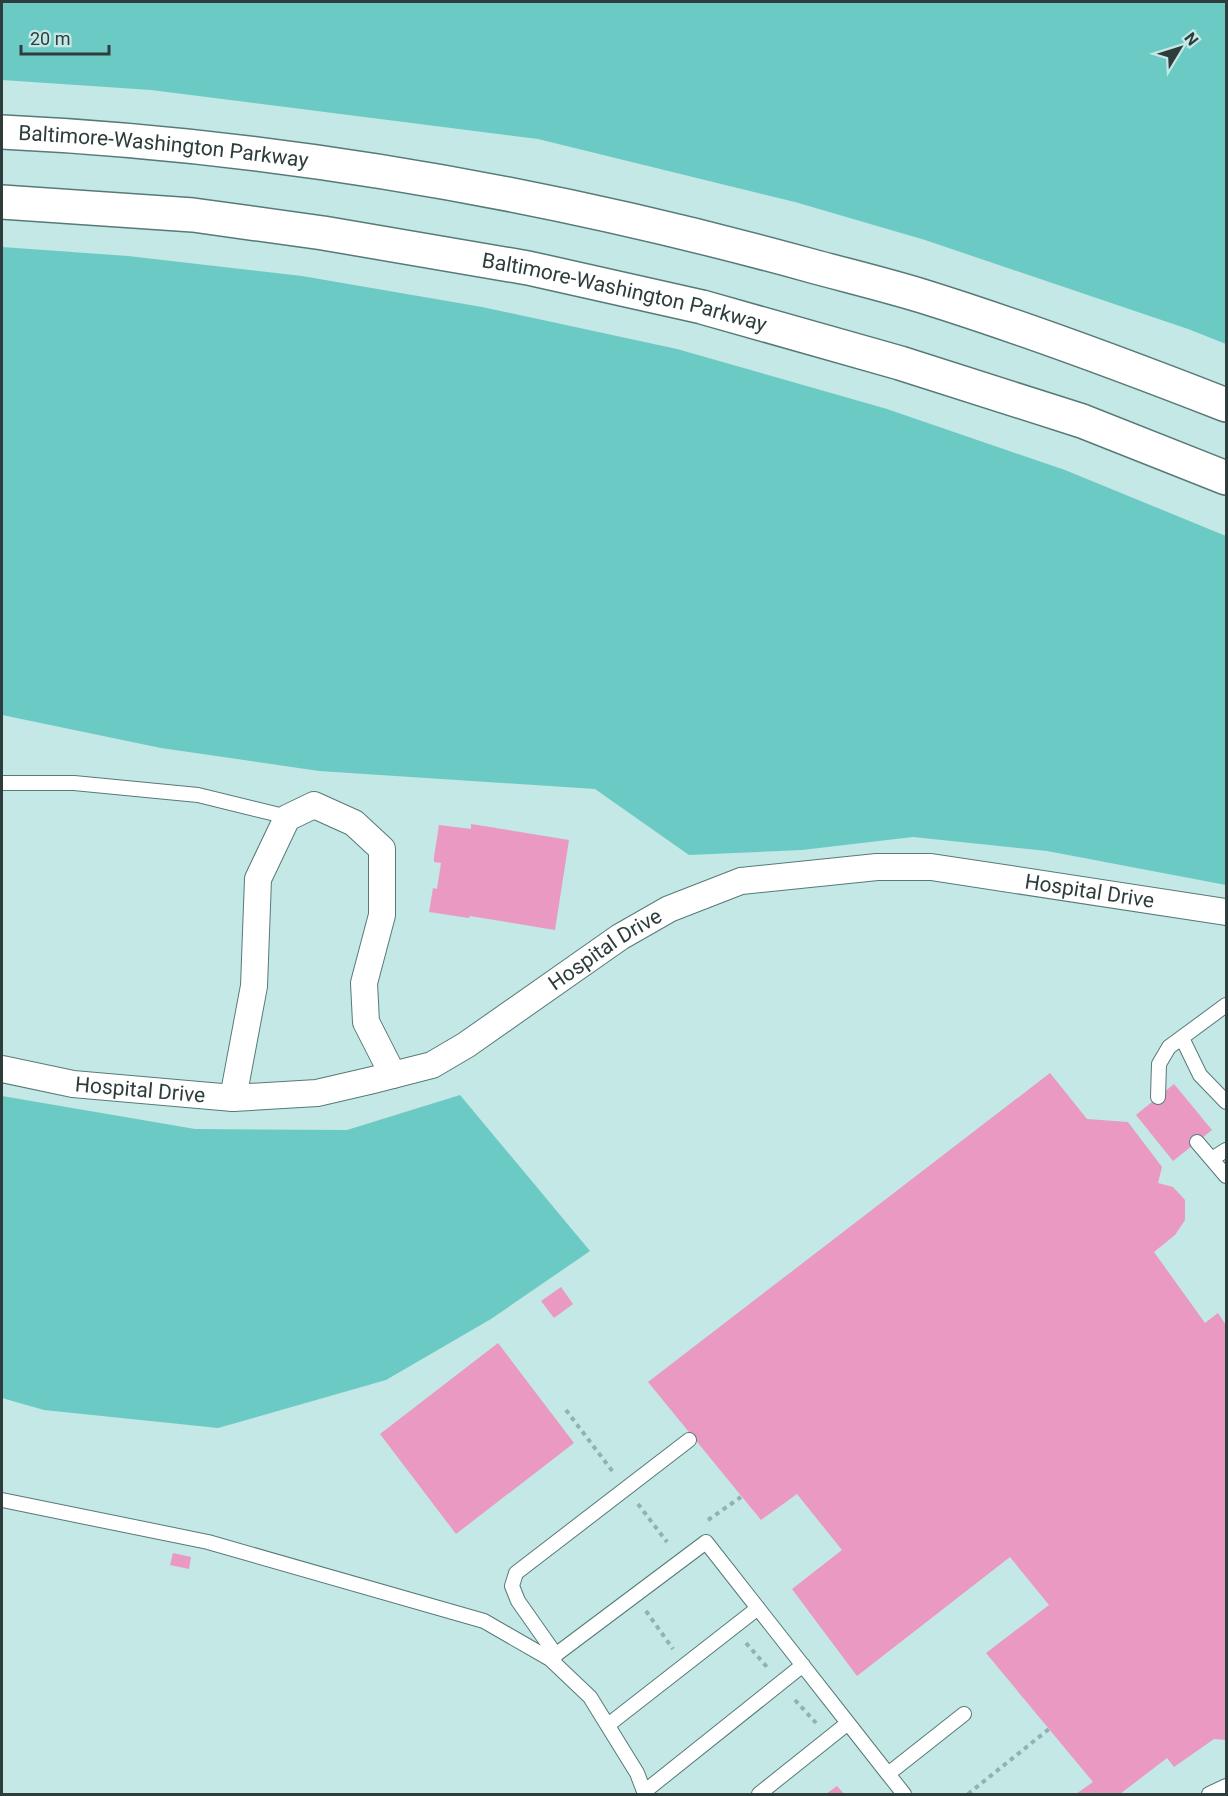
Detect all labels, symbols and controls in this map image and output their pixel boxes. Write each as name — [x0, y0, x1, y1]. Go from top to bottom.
scale bar — [21, 18, 110, 56]
north arrow — [1150, 18, 1210, 78]
text: 20 m — [30, 28, 70, 49]
text: N — [1180, 29, 1202, 49]
street label: Baltimore-Washington Parkway — [18, 121, 310, 173]
street label: Baltimore-Washington Parkway — [480, 248, 770, 337]
street label: Hospital Drive — [1023, 869, 1156, 913]
street label: Hospital Drive — [544, 904, 666, 995]
street label: Hospital Drive — [74, 1072, 206, 1108]

